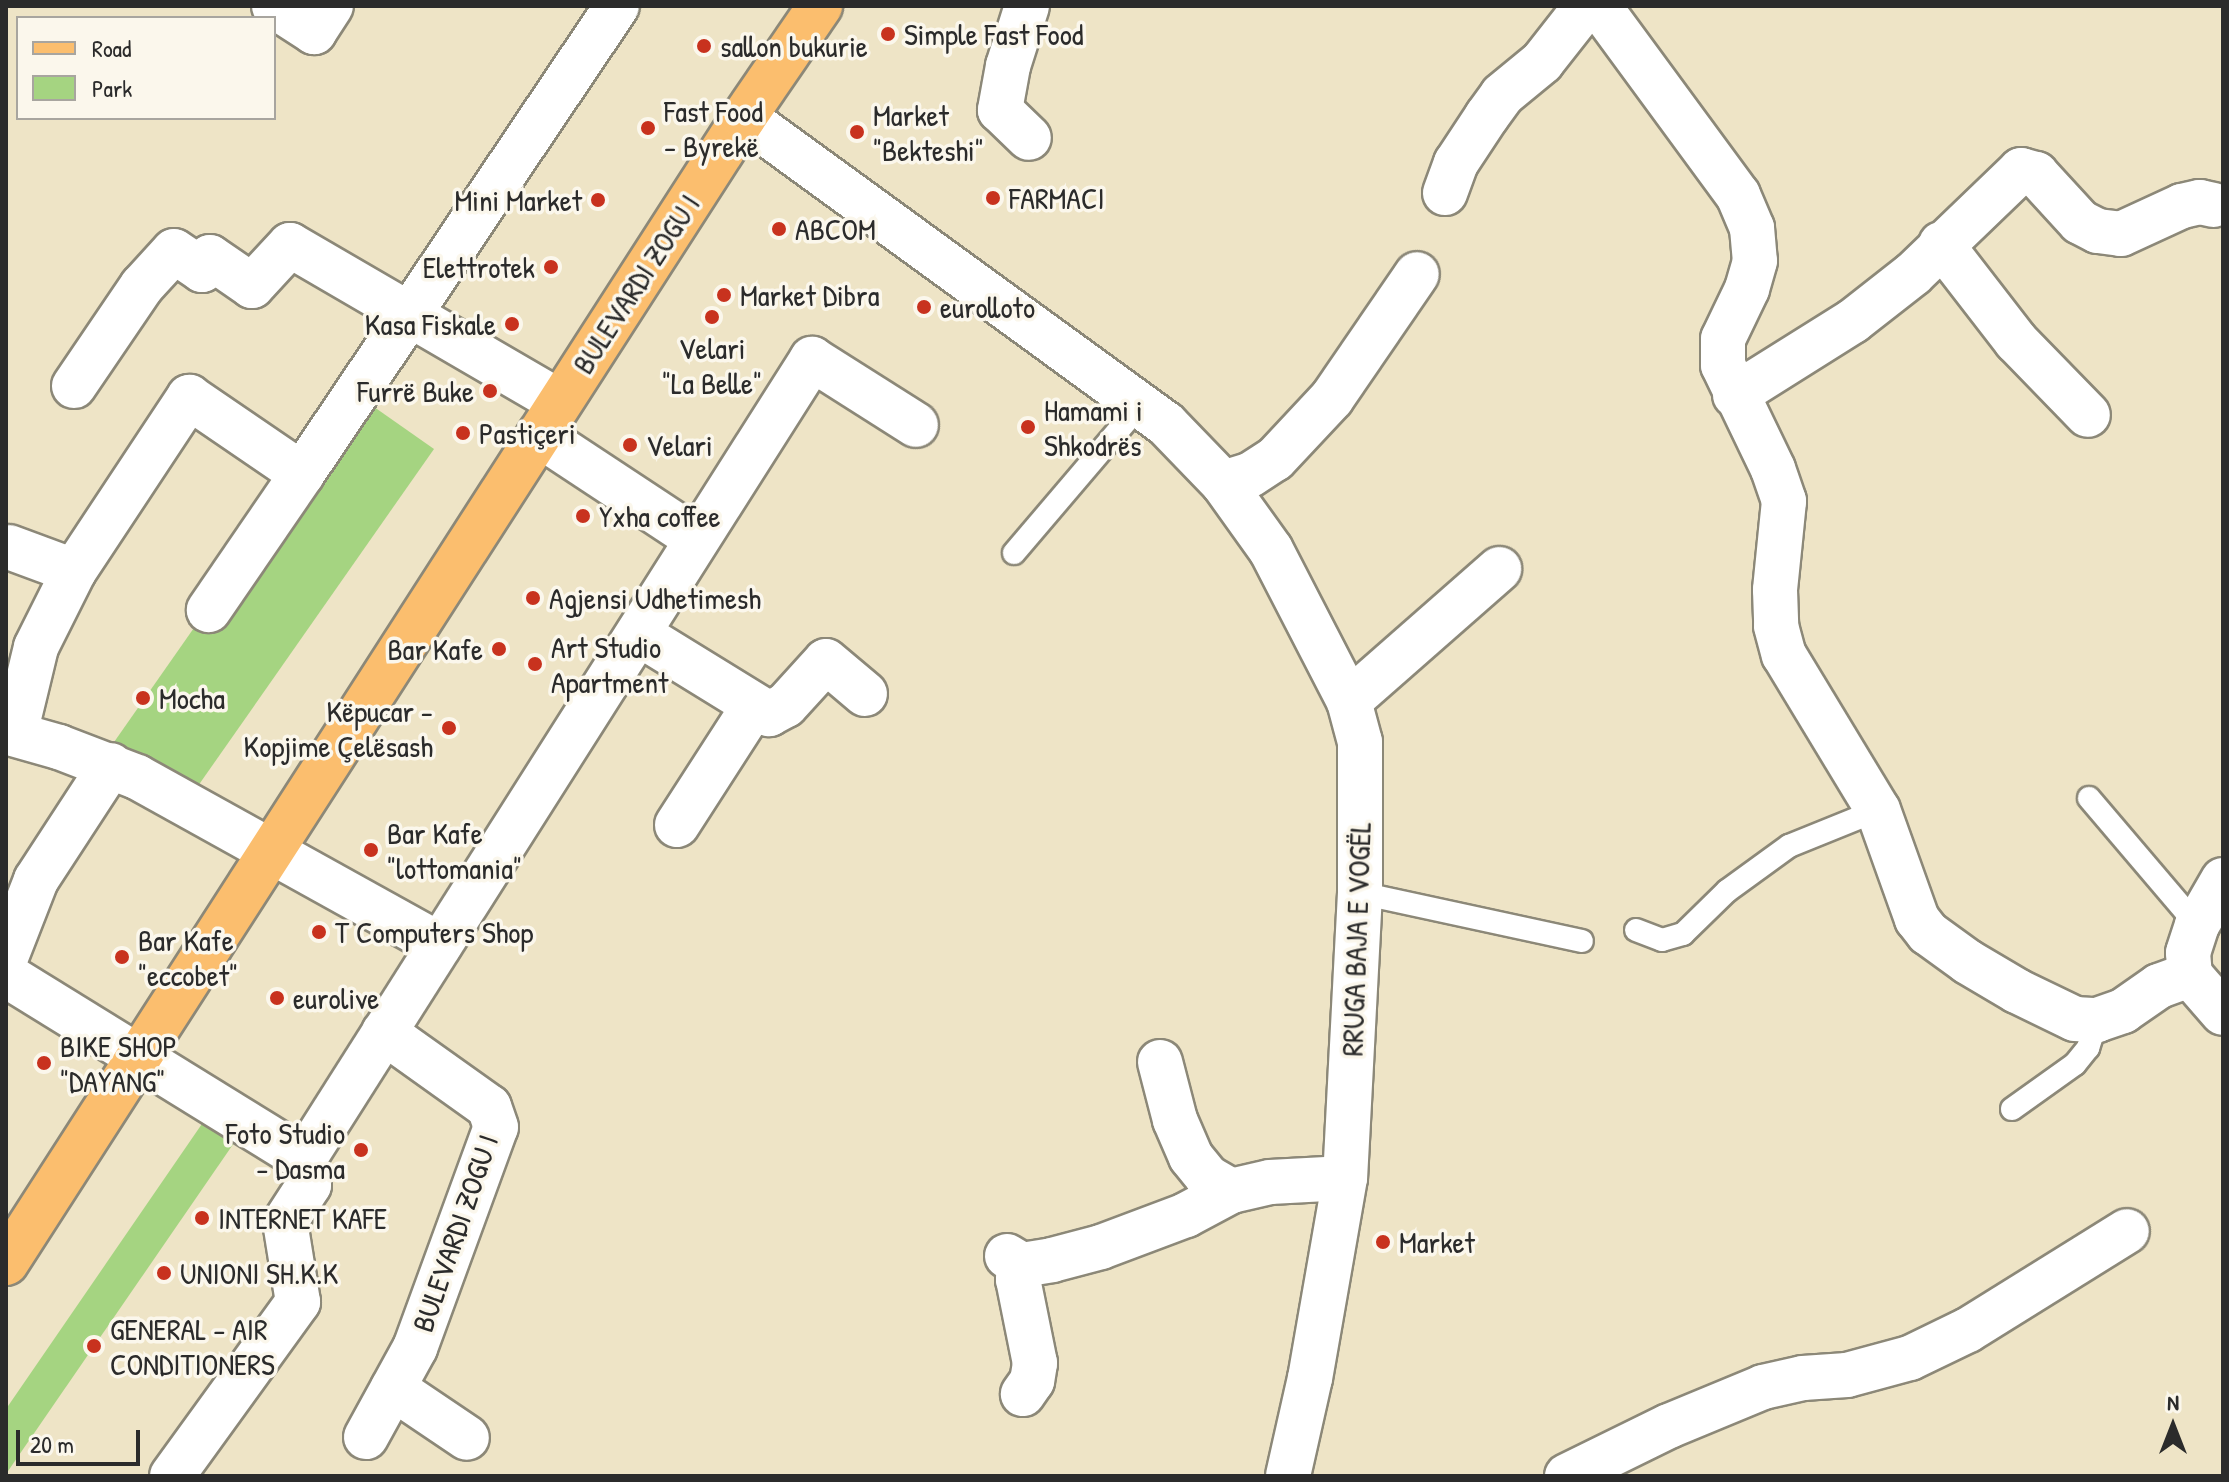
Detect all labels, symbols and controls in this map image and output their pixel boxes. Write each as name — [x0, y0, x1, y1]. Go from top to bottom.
legend — [16, 16, 276, 120]
place label: Simple Fast Food — [904, 16, 1083, 52]
marker: Simple Fast Food — [879, 25, 897, 43]
place label: sallon bukurie — [720, 28, 868, 64]
text: Road — [92, 32, 131, 64]
marker: sallon bukurie — [695, 37, 713, 55]
text: Park — [92, 72, 132, 104]
place label: Fast Food - Byrekë — [664, 93, 763, 164]
place label: Market "Bekteshi" — [873, 97, 984, 168]
marker: Fast Food - Byrekë — [639, 119, 657, 137]
marker: Market "Bekteshi" — [848, 123, 866, 141]
place label: FARMACI — [1009, 180, 1104, 216]
place label: Mini Market — [454, 182, 582, 218]
street label: BULEVARDI ZOGU I — [565, 188, 707, 380]
marker: FARMACI — [984, 189, 1002, 207]
marker: Mini Market — [589, 191, 607, 209]
place label: ABCOM — [795, 211, 876, 247]
marker: ABCOM — [770, 220, 788, 238]
place label: Elettrotek — [423, 249, 535, 285]
marker: Elettrotek — [542, 258, 560, 276]
place label: Market Dibra — [740, 277, 879, 313]
marker: Market Dibra — [715, 286, 733, 304]
place label: eurolloto — [940, 289, 1035, 325]
marker: eurolloto — [915, 298, 933, 316]
place label: Kasa Fiskale — [365, 306, 496, 342]
marker: Velari "La Belle" — [703, 308, 721, 326]
marker: Kasa Fiskale — [503, 315, 521, 333]
place label: Velari "La Belle" — [662, 330, 762, 400]
place label: Furrë Buke — [357, 373, 474, 409]
marker: Furrë Buke — [481, 382, 499, 400]
place label: Hamami i Shkodrës — [1044, 392, 1143, 462]
place label: Pastiçeri — [479, 415, 576, 451]
marker: Hamami i Shkodrës — [1019, 418, 1037, 436]
marker: Pastiçeri — [454, 424, 472, 442]
place label: Velari — [646, 427, 713, 463]
marker: Velari — [621, 436, 639, 454]
place label: Yxha coffee — [599, 498, 720, 534]
marker: Yxha coffee — [574, 507, 592, 525]
place label: Agjensi Udhetimesh — [549, 580, 761, 616]
marker: Agjensi Udhetimesh — [524, 589, 542, 607]
place label: Art Studio Apartment — [551, 629, 668, 700]
place label: Bar Kafe — [387, 631, 483, 667]
marker: Bar Kafe — [490, 640, 508, 658]
marker: Art Studio Apartment — [526, 655, 544, 673]
place label: Mocha — [159, 680, 225, 716]
marker: Mocha — [134, 689, 152, 707]
place label: Këpucar - Kopjime Çelësash — [244, 693, 433, 764]
marker: Këpucar - Kopjime Çelësash — [440, 719, 458, 737]
place label: Bar Kafe "lottomania" — [387, 815, 522, 886]
street label: RRUGA BAJA E VOGËL — [1334, 821, 1378, 1057]
marker: Bar Kafe "lottomania" — [362, 841, 380, 859]
place label: T Computers Shop — [335, 914, 533, 950]
place label: Bar Kafe "eccobet" — [138, 922, 238, 992]
marker: T Computers Shop — [310, 923, 328, 941]
marker: Bar Kafe "eccobet" — [113, 948, 131, 966]
place label: eurolive — [293, 980, 379, 1016]
marker: eurolive — [268, 989, 286, 1007]
place label: BIKE SHOP "DAYANG" — [60, 1028, 177, 1098]
marker: BIKE SHOP "DAYANG" — [35, 1054, 53, 1072]
place label: Foto Studio - Dasma — [226, 1115, 345, 1186]
street label: BULEVARDI ZOGU I — [404, 1130, 506, 1336]
marker: Foto Studio - Dasma — [352, 1141, 370, 1159]
place label: INTERNET KAFE — [218, 1200, 387, 1236]
marker: INTERNET KAFE — [193, 1209, 211, 1227]
place label: Market — [1399, 1224, 1475, 1260]
marker: Market — [1374, 1233, 1392, 1251]
place label: UNIONI SH.K.K — [180, 1255, 338, 1291]
marker: UNIONI SH.K.K — [155, 1264, 173, 1282]
place label: GENERAL - AIR CONDITIONERS — [110, 1311, 275, 1382]
marker: GENERAL - AIR CONDITIONERS — [85, 1337, 103, 1355]
north arrow — [2133, 1386, 2213, 1466]
text: N — [2167, 1387, 2179, 1417]
scale bar — [20, 1414, 144, 1464]
text: 20 m — [30, 1428, 74, 1460]

